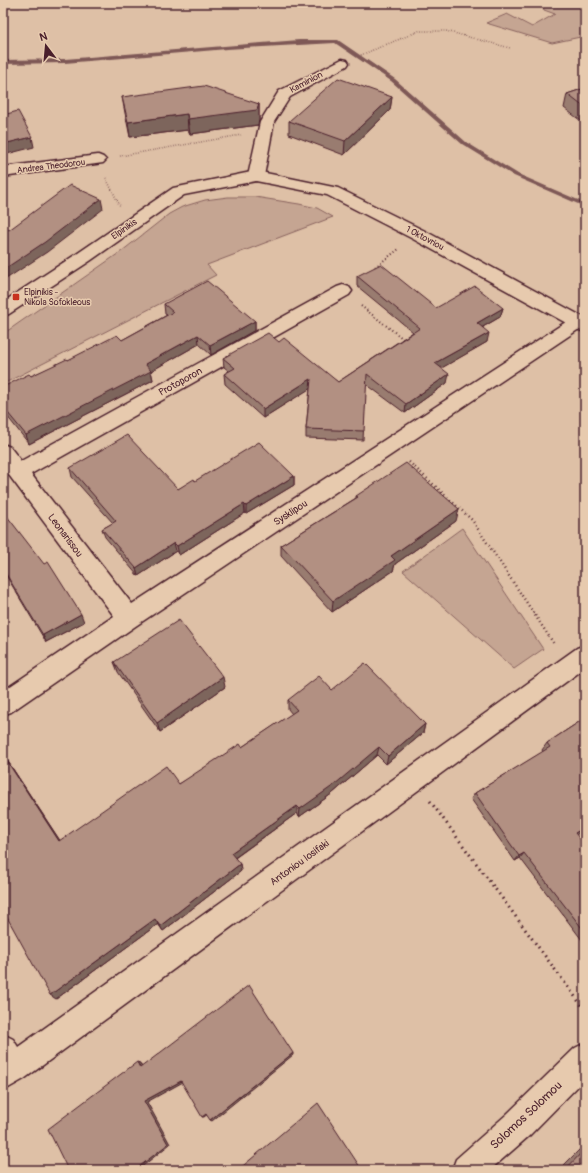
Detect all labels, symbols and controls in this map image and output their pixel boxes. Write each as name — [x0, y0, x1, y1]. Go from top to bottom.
north arrow — [26, 26, 66, 66]
text: N — [38, 29, 49, 44]
street label: Kaminion — [288, 69, 325, 96]
street label: Andrea Theodorou — [16, 157, 86, 176]
street label: Elpinikis — [109, 217, 139, 242]
street label: 1 Oktovriou — [404, 224, 446, 253]
place label: Elpinikis - Nikola Sofokleous — [24, 287, 90, 308]
marker: Elpinikis - Nikola Sofokleous — [11, 292, 21, 302]
street label: Protoporon — [157, 365, 205, 399]
street label: Sysklipou — [271, 497, 310, 528]
street label: Leonarissou — [45, 512, 85, 560]
street label: Antoniou Iosifaki — [268, 837, 332, 888]
street label: Solomos Solomou — [487, 1078, 565, 1153]

